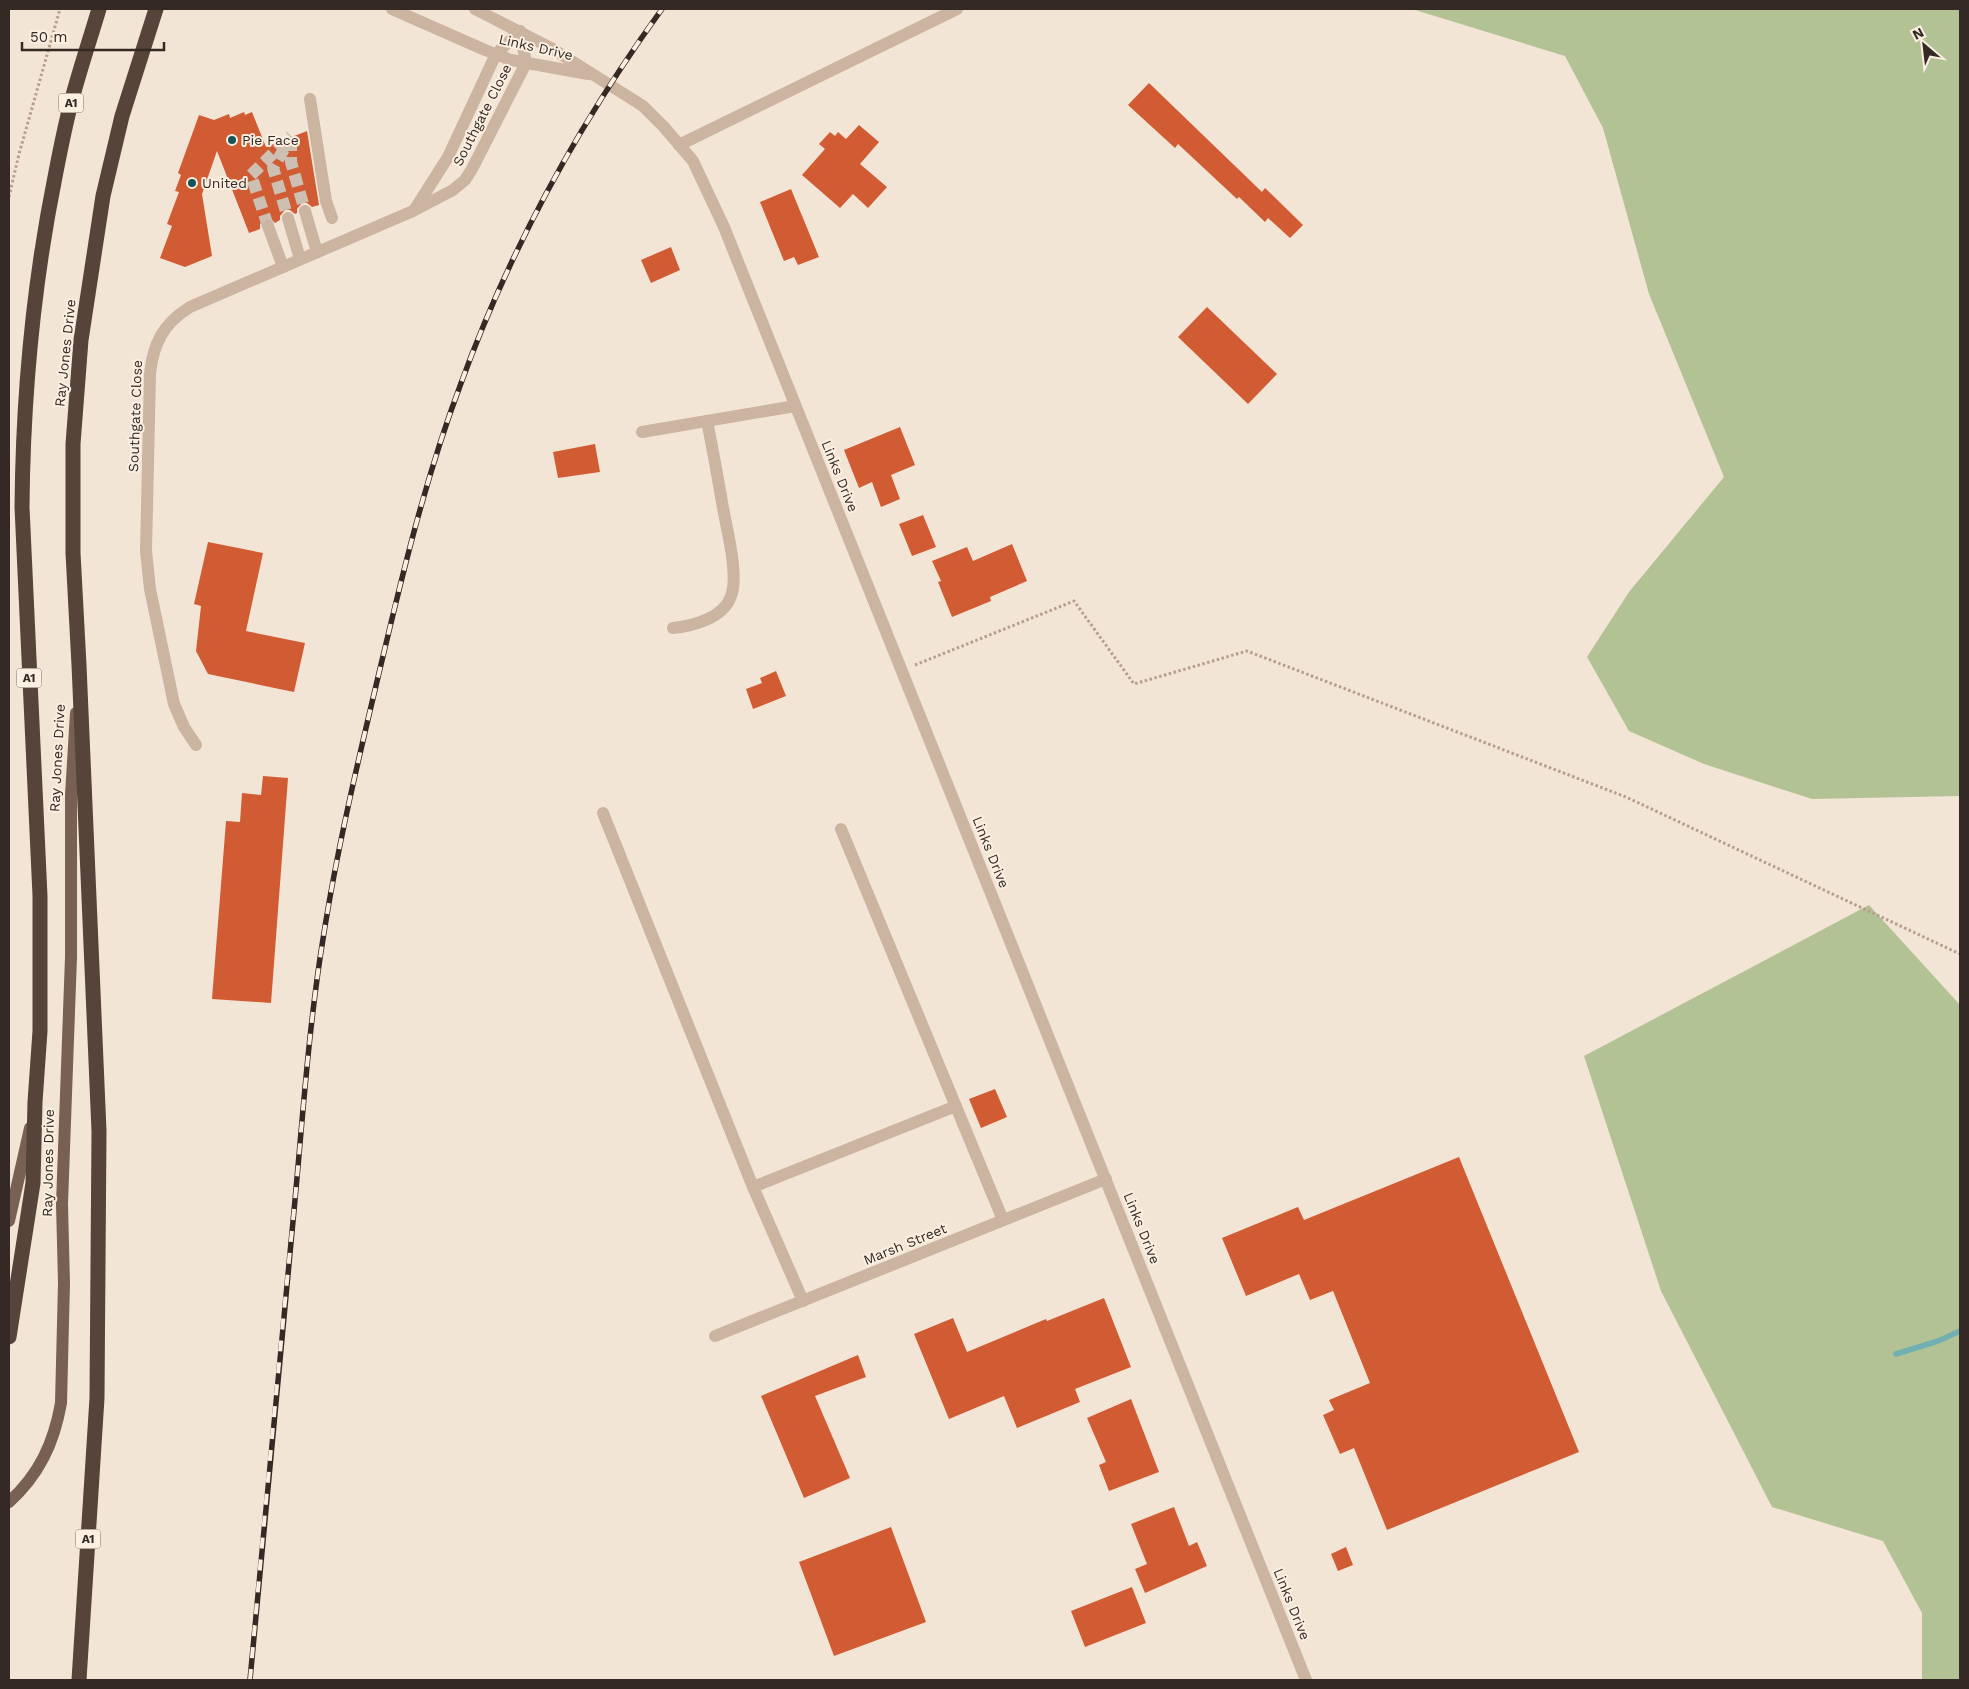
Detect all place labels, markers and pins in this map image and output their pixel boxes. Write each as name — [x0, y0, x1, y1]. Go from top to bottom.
place label: Pie Face — [242, 132, 299, 148]
marker: Pie Face — [226, 134, 238, 146]
place label: United — [202, 175, 247, 191]
marker: United — [186, 177, 198, 189]

